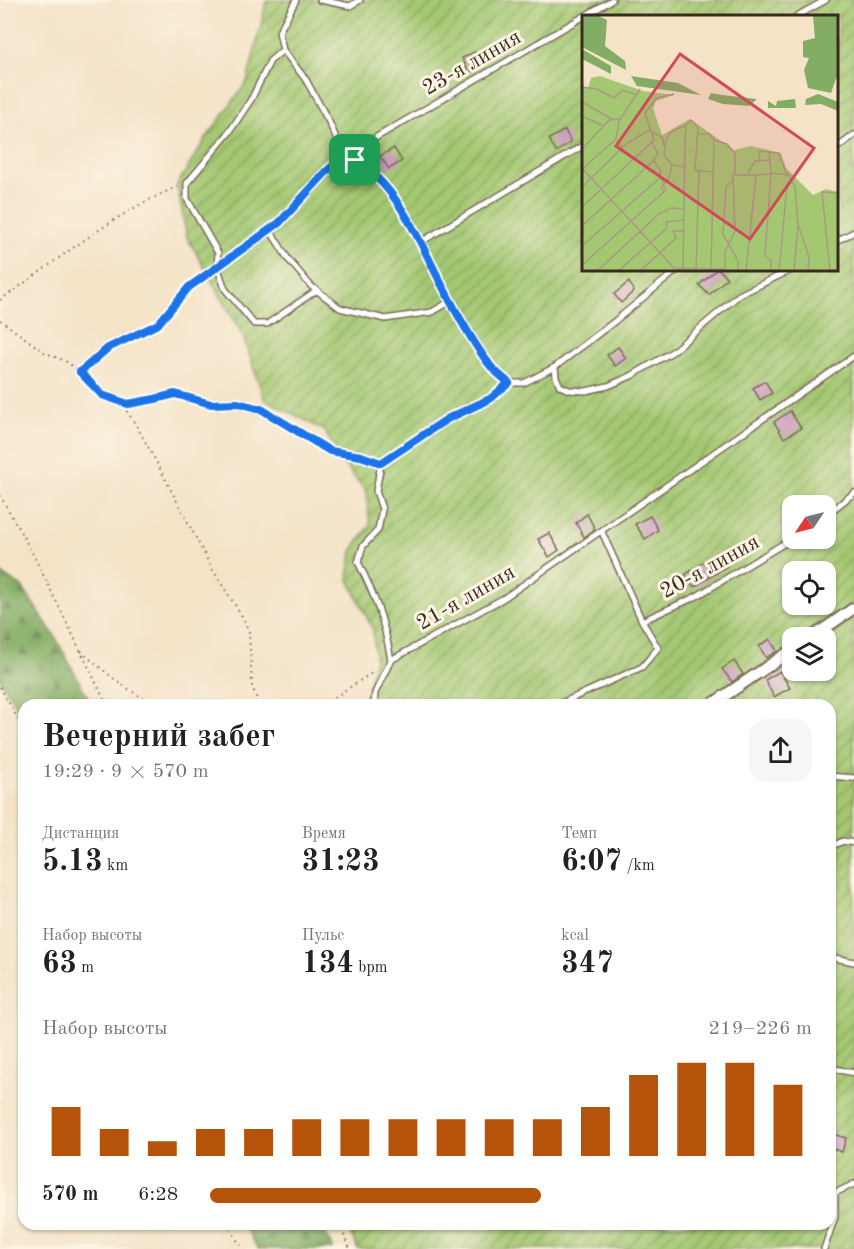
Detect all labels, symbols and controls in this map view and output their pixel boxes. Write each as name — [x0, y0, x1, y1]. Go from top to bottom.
inset map — [582, 15, 839, 272]
street label: 23-я линия — [419, 26, 525, 100]
pin — [329, 134, 380, 185]
icon: arrive — [338, 143, 371, 176]
north arrow — [782, 495, 836, 549]
map controls — [782, 495, 836, 681]
street label: 20-я линия — [657, 531, 763, 603]
street label: 21-я линия — [413, 561, 519, 635]
button: locate — [782, 561, 836, 615]
button: layers — [782, 627, 836, 681]
button: share — [749, 719, 812, 782]
text: Вечерний забег — [42, 721, 275, 754]
text: 19:29 · 9 × 570 m — [42, 762, 209, 782]
text: Дистанция — [42, 826, 119, 842]
text: Время — [302, 826, 346, 842]
text: Темп — [561, 826, 597, 842]
text: 5.13 — [42, 847, 103, 877]
text: 31:23 — [302, 847, 380, 877]
text: 6:07 — [561, 847, 622, 877]
text: km — [103, 858, 128, 874]
text: /km — [622, 858, 655, 874]
text: Набор высоты — [42, 928, 142, 944]
text: Пульс — [302, 928, 344, 944]
text: kcal — [561, 928, 589, 944]
text: 63 — [42, 949, 77, 979]
text: 134 — [302, 949, 354, 979]
text: 347 — [561, 949, 614, 979]
text: m — [77, 960, 94, 976]
text: bpm — [354, 960, 388, 976]
text: Набор высоты — [42, 1019, 168, 1039]
text: 219–226 m — [709, 1019, 812, 1039]
text: 570 m — [42, 1185, 98, 1205]
text: 6:28 — [138, 1185, 178, 1205]

